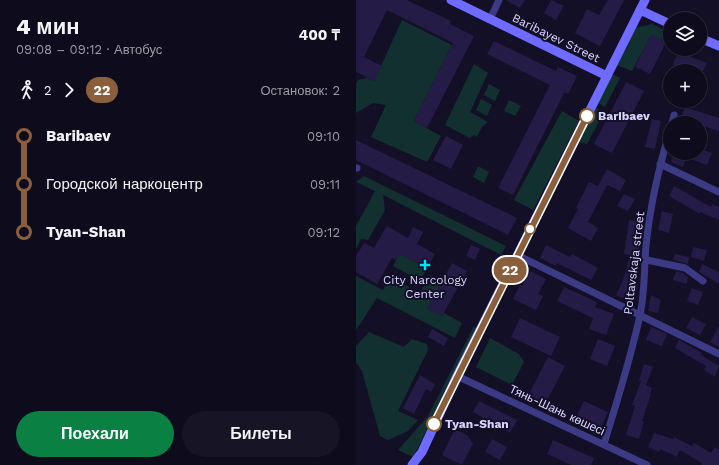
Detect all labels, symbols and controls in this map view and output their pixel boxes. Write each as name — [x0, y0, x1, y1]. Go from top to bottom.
street label: Baribayev Street — [510, 11, 602, 65]
map controls — [663, 12, 707, 160]
button: layers — [663, 12, 707, 56]
text: 4 мин — [16, 14, 79, 39]
text: 400 ₸ — [299, 26, 340, 44]
text: 09:08 – 09:12 · Автобус — [16, 42, 162, 57]
button: + — [663, 64, 707, 108]
icon: walk — [16, 79, 38, 101]
icon: forward — [58, 79, 80, 101]
text: 22 — [94, 82, 110, 98]
text: 2 — [44, 83, 52, 98]
text: Остановок: 2 — [260, 83, 340, 98]
marker: Baribaev — [579, 108, 595, 124]
place label: Baribaev — [598, 109, 650, 123]
button: − — [663, 116, 707, 160]
text: Baribaev — [46, 127, 111, 145]
text: 09:10 — [307, 129, 340, 144]
text: Городской наркоцентр — [46, 175, 203, 193]
text: 09:11 — [310, 177, 340, 192]
street label: Poltavskaja street — [621, 211, 647, 315]
text: Tyan-Shan — [46, 223, 126, 241]
unlabelled marker — [524, 223, 536, 235]
text: 09:12 — [307, 225, 340, 240]
line badge: 22 — [492, 257, 528, 283]
marker: City Narcology Center — [419, 259, 431, 271]
text: 22 — [502, 262, 518, 278]
place label: City Narcology Center — [383, 273, 468, 301]
street label: Тянь-Шань көшесі — [507, 382, 607, 438]
button: Поехали — [16, 411, 174, 457]
button: Билеты — [182, 411, 340, 457]
marker: Tyan-Shan — [426, 416, 442, 432]
place label: Tyan-Shan — [445, 417, 509, 431]

